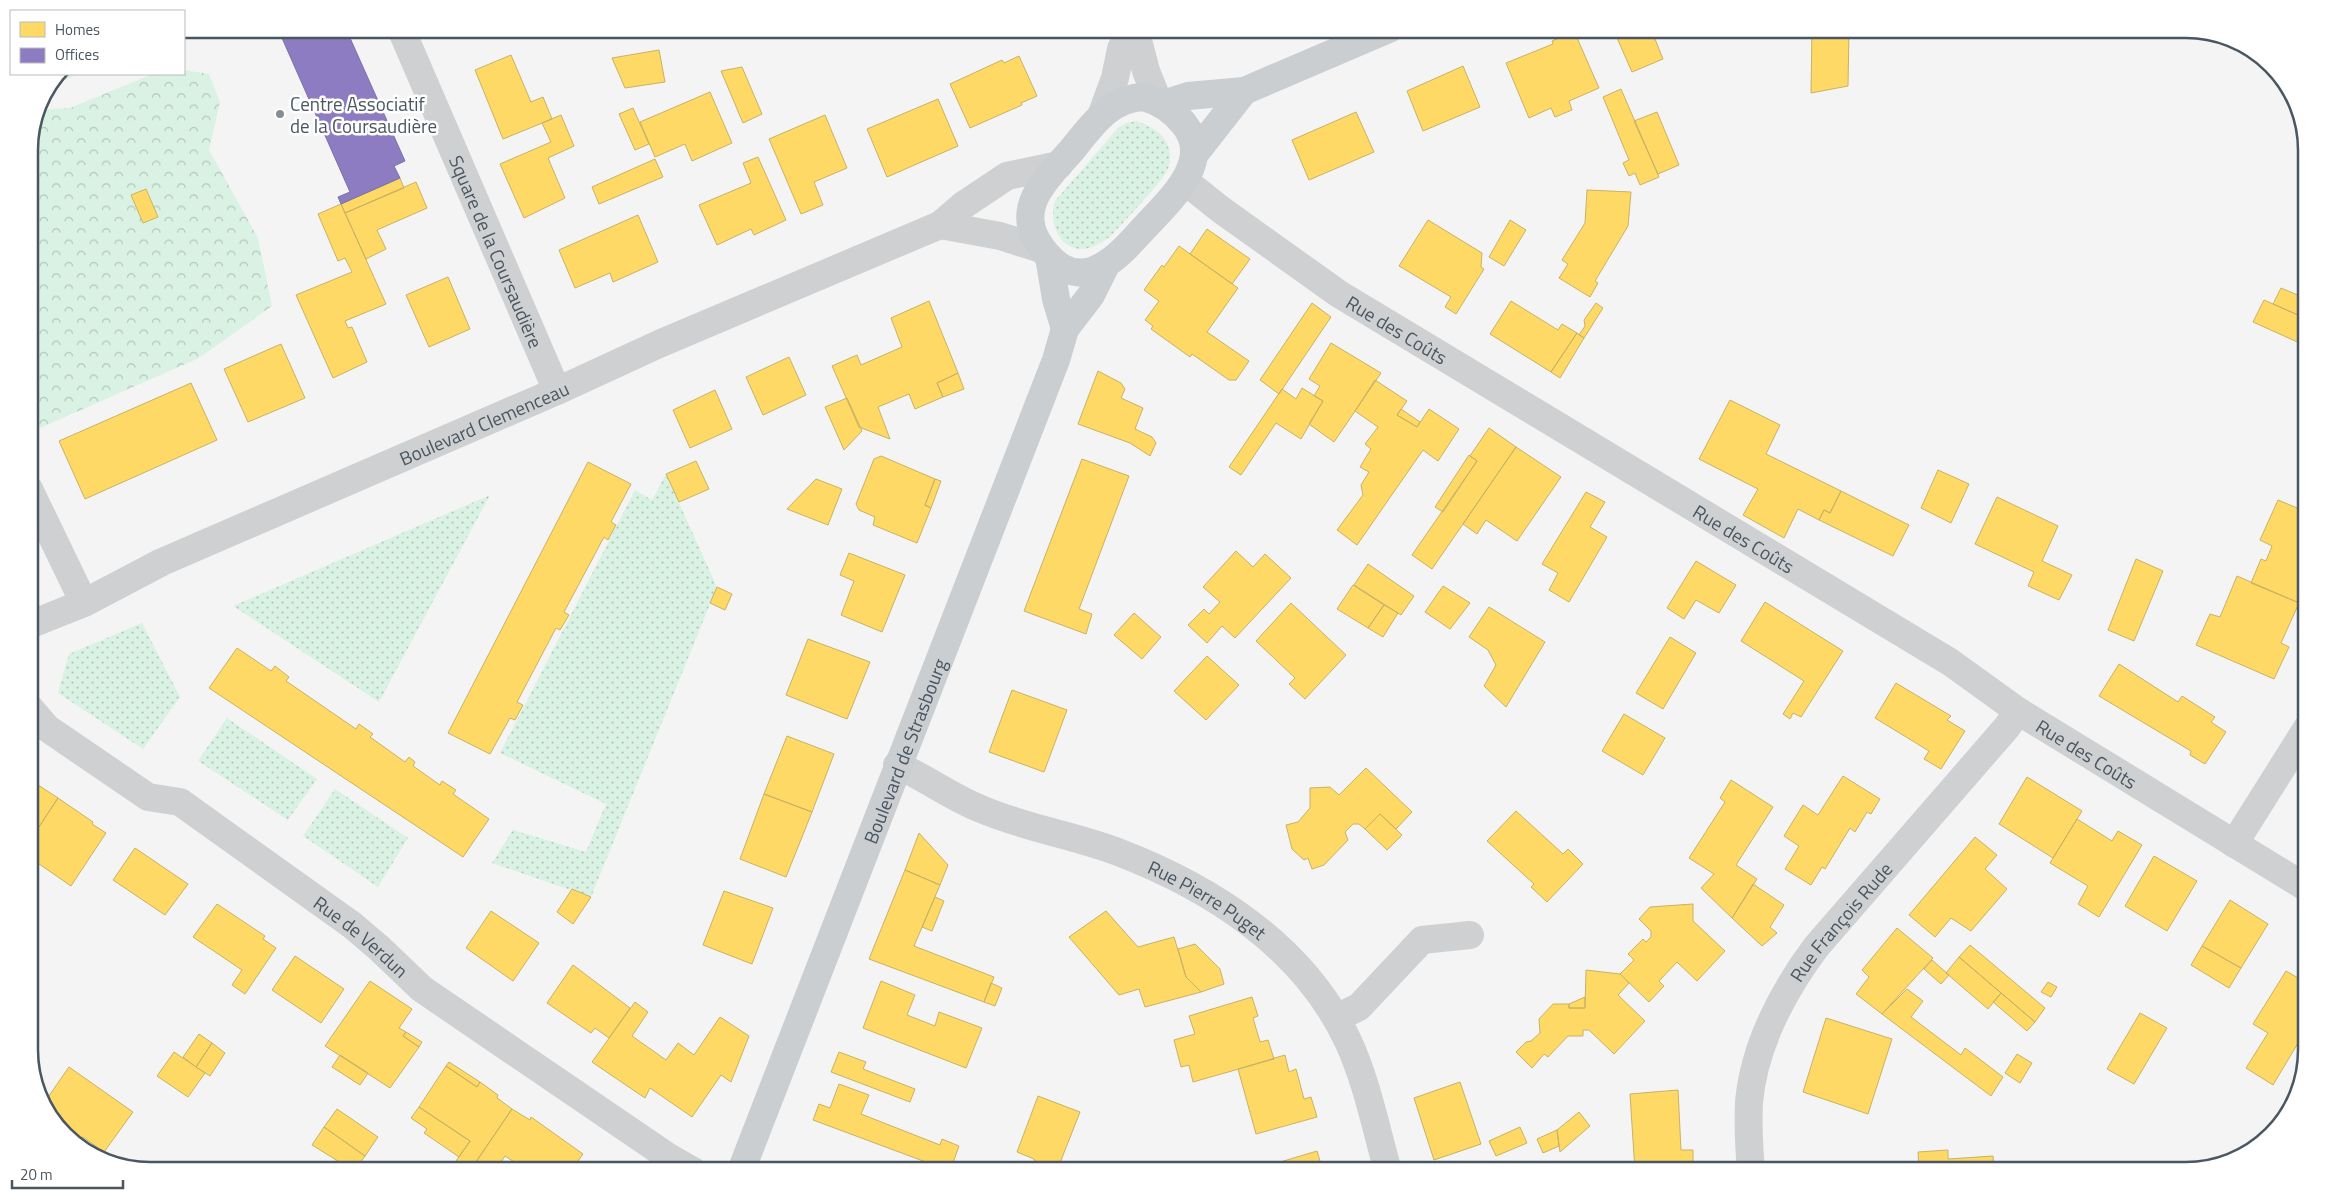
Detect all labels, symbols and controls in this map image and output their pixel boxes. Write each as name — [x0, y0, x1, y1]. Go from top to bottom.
legend — [10, 10, 185, 75]
text: Homes — [55, 18, 100, 41]
text: Offices — [55, 43, 99, 66]
place label: Centre Associatif de la Coursaudière — [290, 89, 437, 140]
marker: Centre Associatif de la Coursaudière — [274, 108, 286, 120]
street label: Square de la Coursaudière — [442, 150, 551, 352]
street label: Rue des Coûts — [1341, 287, 1454, 371]
street label: Boulevard Clemenceau — [394, 373, 573, 472]
street label: Rue des Coûts — [1688, 496, 1801, 580]
street label: Boulevard de Strasbourg — [855, 653, 954, 848]
street label: Rue des Coûts — [2031, 711, 2143, 795]
street label: Rue Pierre Puget — [1143, 852, 1274, 946]
street label: Rue François Rude — [1782, 855, 1899, 987]
street label: Rue de Verdun — [308, 888, 416, 984]
scale bar — [12, 1158, 124, 1190]
text: 20 m — [20, 1163, 53, 1186]

